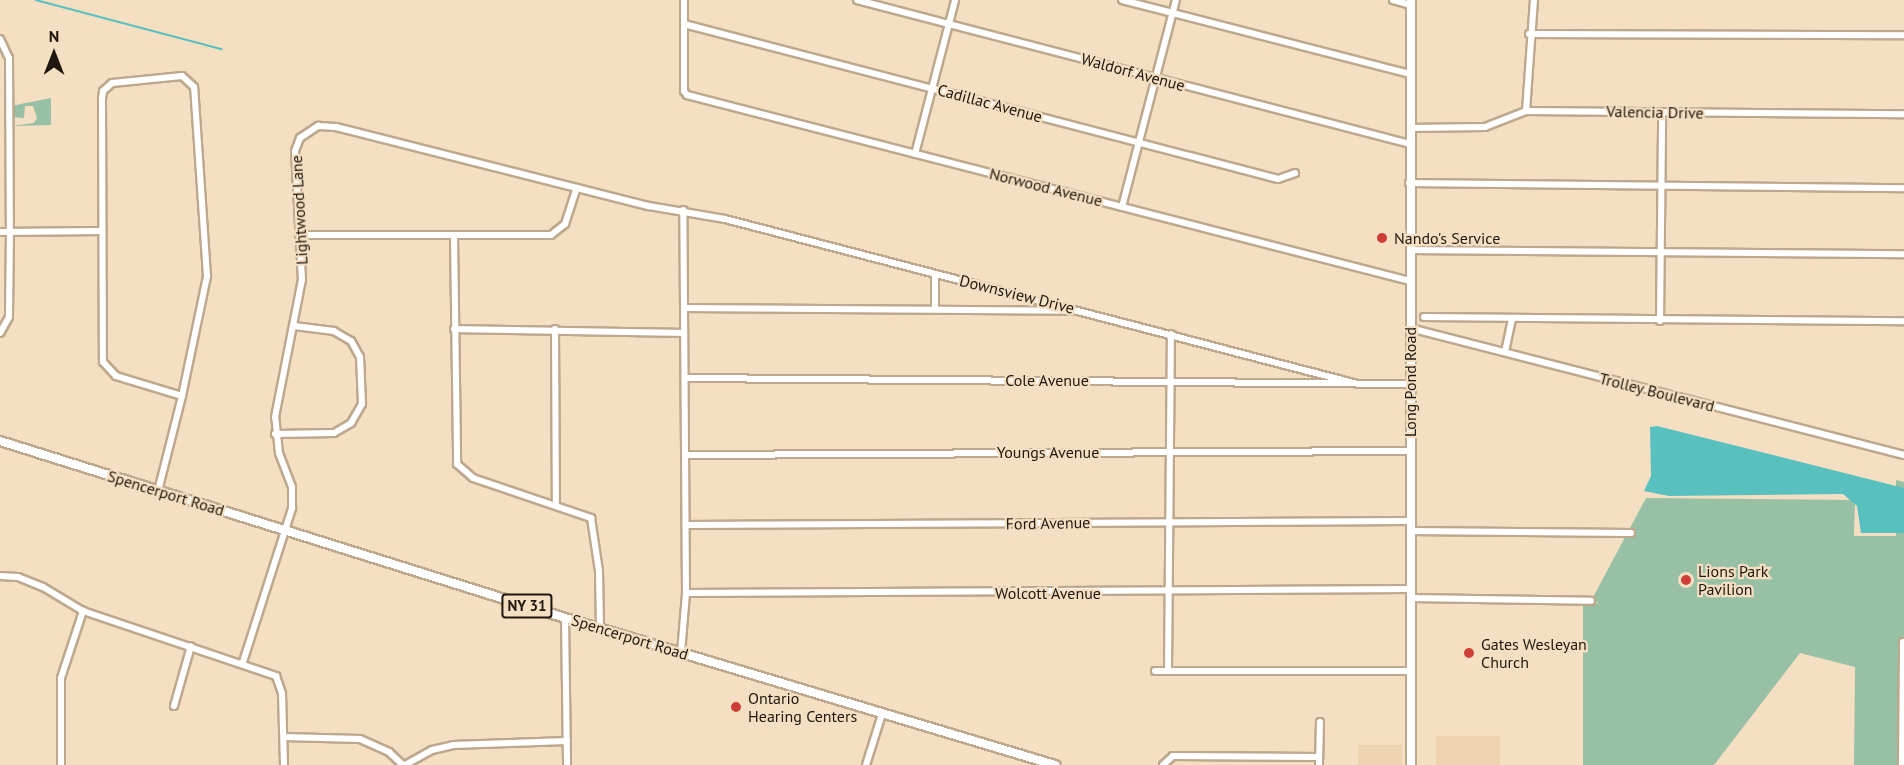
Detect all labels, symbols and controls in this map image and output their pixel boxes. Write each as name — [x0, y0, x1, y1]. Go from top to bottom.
north arrow — [24, 24, 84, 84]
text: N — [49, 26, 59, 46]
street label: Waldorf Avenue — [1079, 49, 1187, 95]
street label: Cadillac Avenue — [935, 80, 1045, 126]
street label: Valencia Drive — [1606, 102, 1704, 122]
street label: Lightwood Lane — [287, 155, 311, 265]
street label: Norwood Avenue — [987, 164, 1105, 210]
place label: Nando's Service — [1394, 228, 1500, 248]
marker: Nando's Service — [1375, 231, 1389, 245]
street label: Downsview Drive — [957, 270, 1077, 318]
street label: Long Pond Road — [1400, 327, 1420, 437]
street label: Trolley Boulevard — [1597, 368, 1717, 416]
street label: Cole Avenue — [1005, 370, 1089, 390]
street label: Youngs Avenue — [996, 442, 1100, 462]
street label: Spencerport Road — [105, 466, 227, 520]
street label: Ford Avenue — [1005, 513, 1091, 533]
place label: Lions Park Pavilion — [1698, 561, 1768, 599]
marker: Lions Park Pavilion — [1679, 573, 1693, 587]
street label: Wolcott Avenue — [995, 583, 1101, 603]
road number: NY 31 — [500, 594, 554, 618]
street label: Spencerport Road — [569, 610, 691, 664]
place label: Gates Wesleyan Church — [1481, 634, 1587, 672]
marker: Gates Wesleyan Church — [1462, 646, 1476, 660]
place label: Ontario Hearing Centers — [748, 688, 857, 726]
marker: Ontario Hearing Centers — [729, 700, 743, 714]

